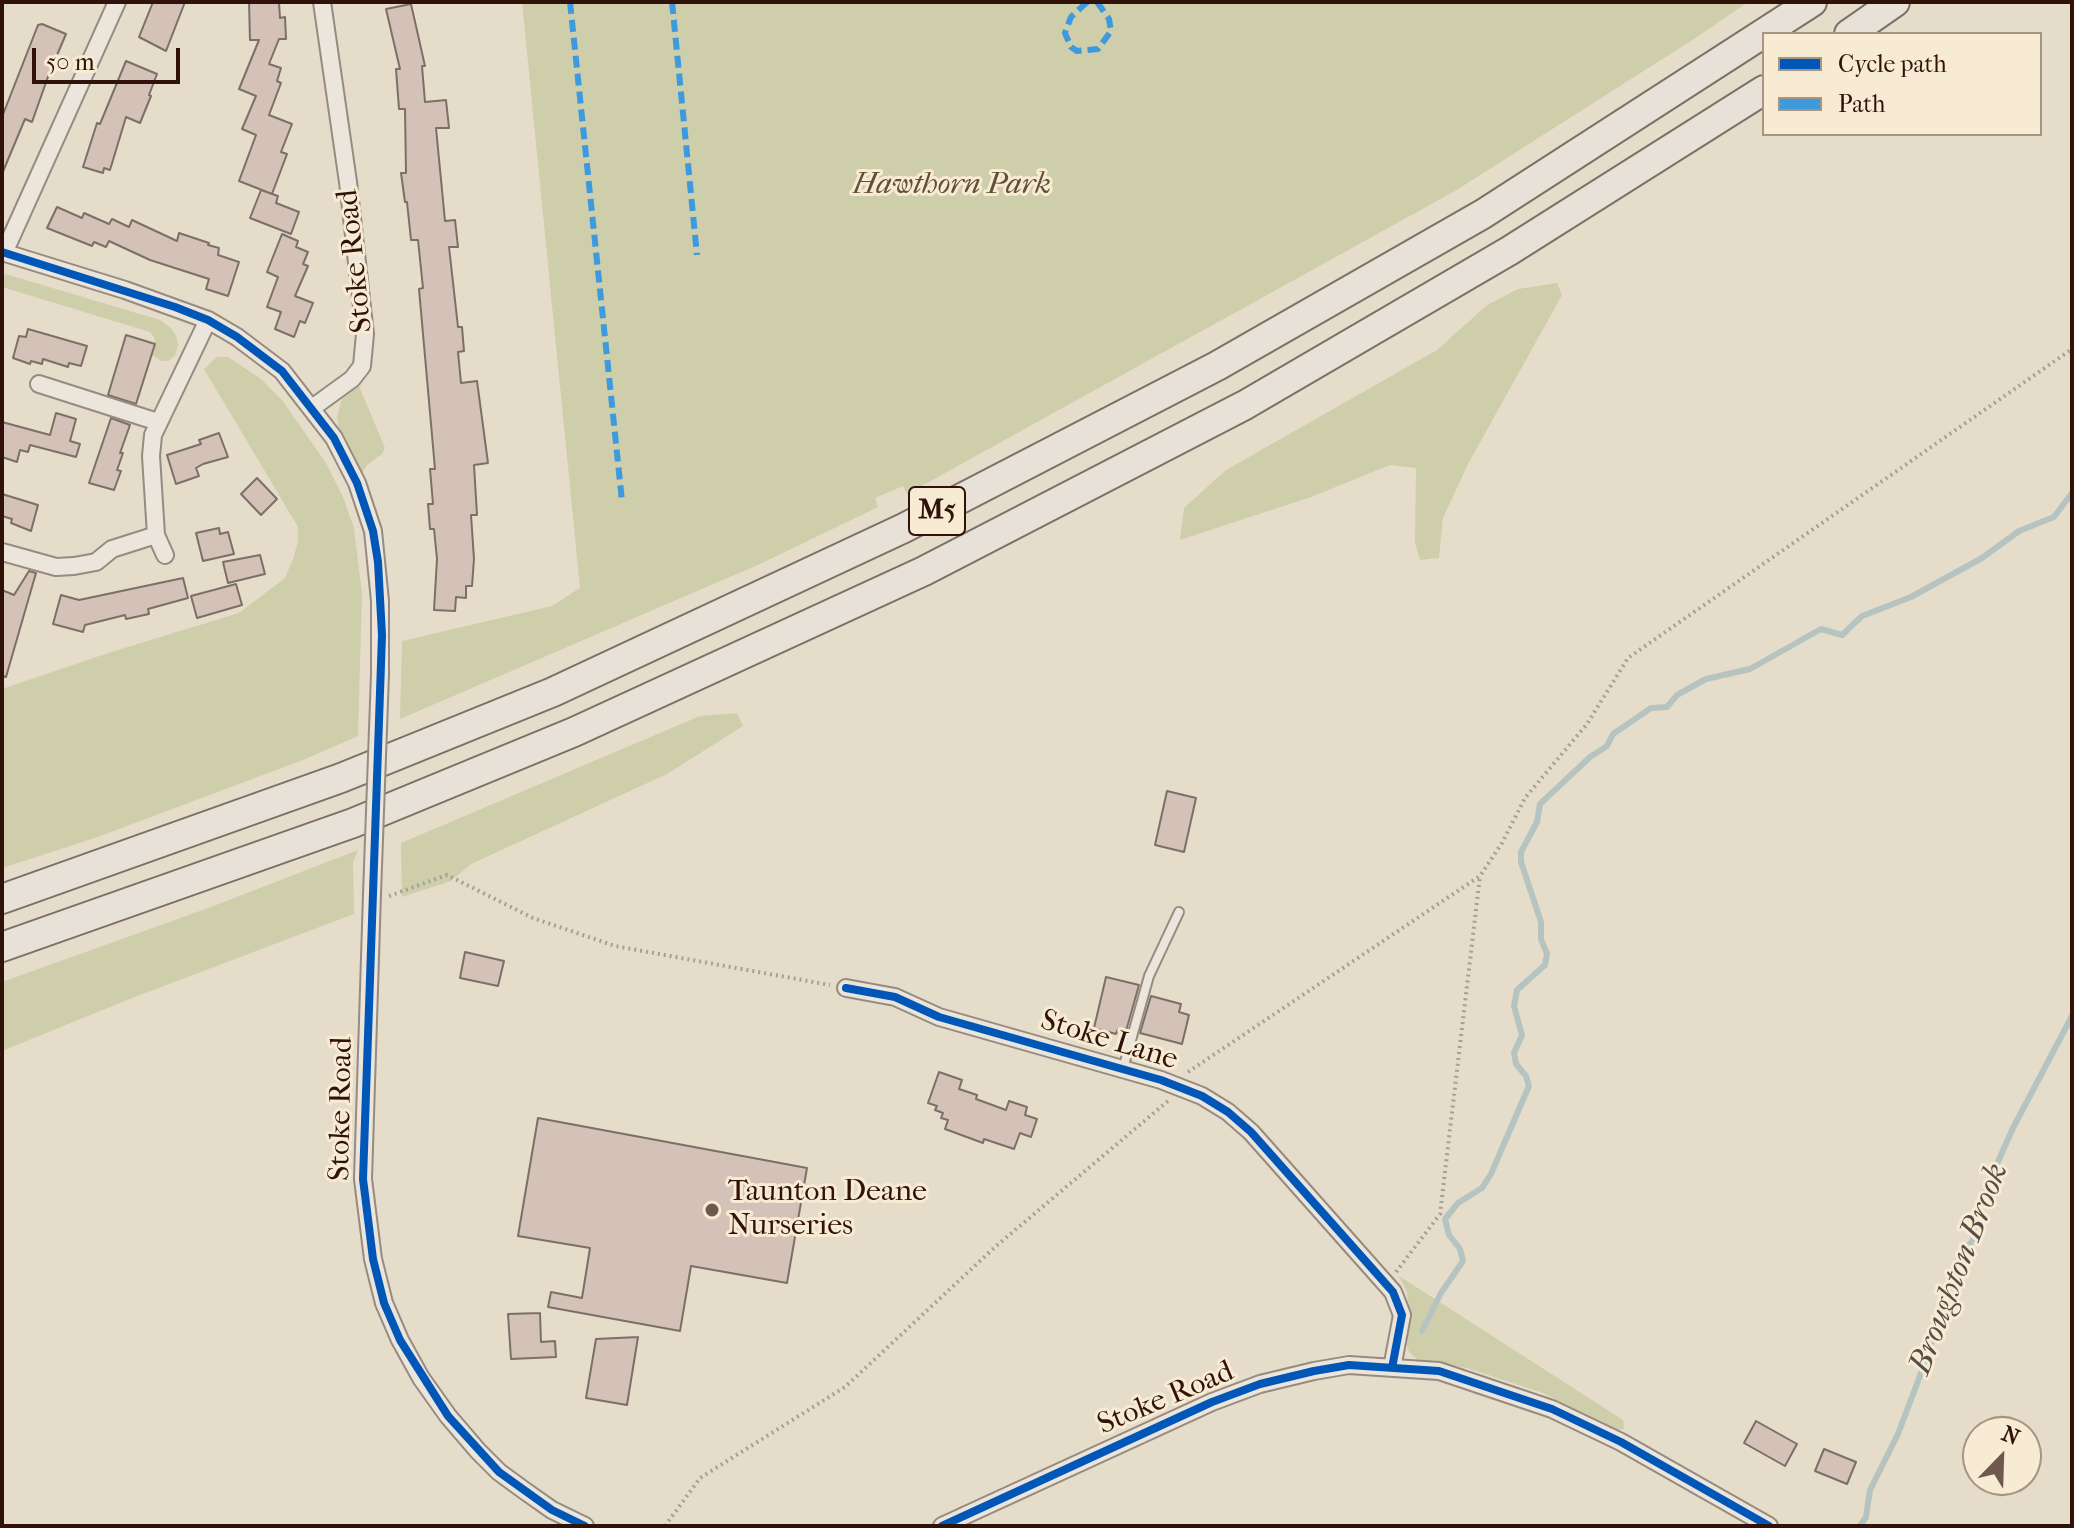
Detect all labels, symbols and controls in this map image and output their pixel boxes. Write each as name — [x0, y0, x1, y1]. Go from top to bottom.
scale bar — [36, 32, 184, 82]
legend — [1762, 32, 2042, 136]
text: 50 m — [46, 48, 95, 76]
text: Cycle path — [1838, 50, 1947, 78]
text: Path — [1838, 90, 1885, 118]
park label: Hawthorn Park — [853, 168, 1051, 204]
street label: Stoke Road — [331, 187, 381, 335]
road number: M5 — [909, 487, 965, 535]
street label: Stoke Lane — [1036, 1003, 1182, 1079]
street label: Stoke Road — [323, 1037, 361, 1181]
water label: Broughton Brook — [1902, 1158, 2018, 1380]
place label: Taunton Deane Nurseries — [728, 1175, 927, 1246]
marker: Taunton Deane Nurseries — [703, 1201, 721, 1219]
street label: Stoke Road — [1093, 1354, 1239, 1444]
north arrow — [1962, 1416, 2042, 1496]
text: N — [1998, 1421, 2023, 1451]

